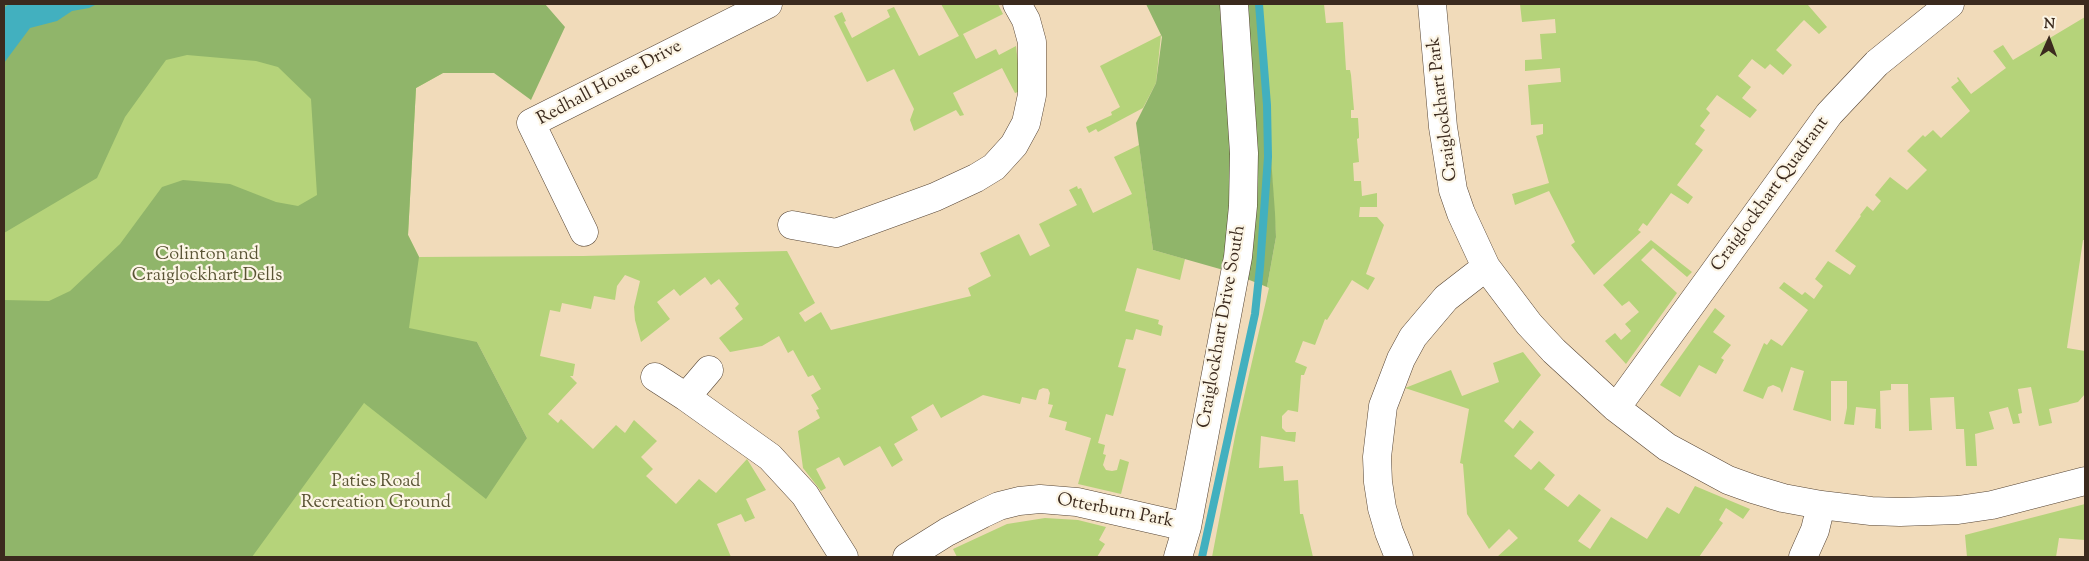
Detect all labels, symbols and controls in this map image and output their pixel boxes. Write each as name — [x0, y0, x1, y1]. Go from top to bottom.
north arrow — [2024, 15, 2074, 65]
text: N — [2044, 15, 2055, 35]
street label: Craiglockhart Park — [1424, 36, 1464, 182]
street label: Redhall House Drive — [534, 37, 686, 131]
street label: Craiglockhart Quadrant — [1708, 113, 1834, 277]
street label: Craiglockhart Drive South — [1194, 224, 1252, 430]
park label: Colinton and Craiglockhart Dells — [132, 245, 282, 288]
park label: Paties Road Recreation Ground — [301, 472, 451, 514]
street label: Otterburn Park — [1055, 490, 1175, 534]

